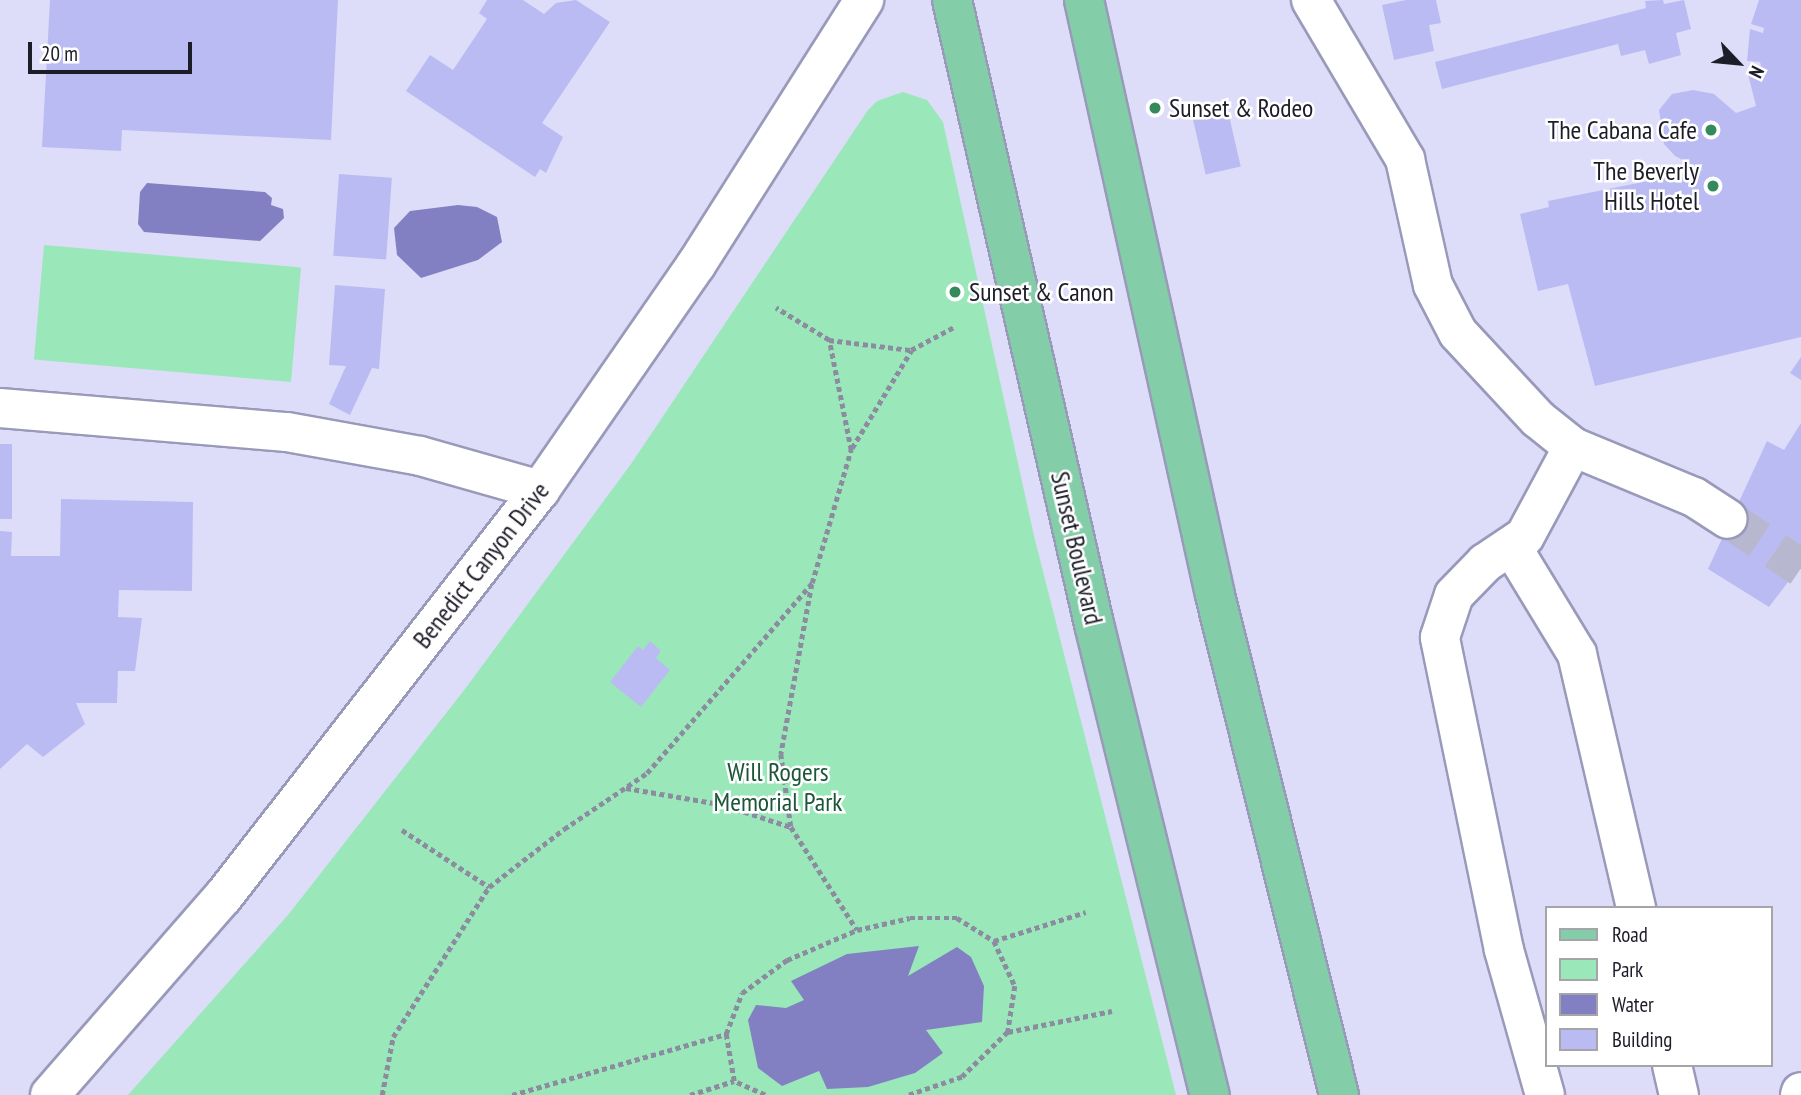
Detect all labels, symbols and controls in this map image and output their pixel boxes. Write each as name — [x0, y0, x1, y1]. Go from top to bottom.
scale bar — [32, 28, 196, 72]
north arrow — [1703, 28, 1773, 98]
text: 20 m — [41, 40, 78, 67]
text: N — [1744, 62, 1770, 82]
place label: Sunset & Rodeo — [1169, 92, 1313, 124]
marker: Sunset & Rodeo — [1147, 100, 1163, 116]
place label: The Cabana Cafe — [1548, 114, 1697, 146]
marker: The Cabana Cafe — [1703, 122, 1719, 138]
place label: The Beverly Hills Hotel — [1593, 155, 1699, 216]
marker: The Beverly Hills Hotel — [1705, 178, 1721, 194]
place label: Sunset & Canon — [969, 276, 1114, 308]
marker: Sunset & Canon — [947, 284, 963, 300]
street label: Sunset Boulevard — [1044, 468, 1110, 628]
street label: Benedict Canyon Drive — [406, 476, 556, 654]
park label: Will Rogers Memorial Park — [714, 756, 842, 818]
legend — [1546, 906, 1773, 1067]
text: Road — [1612, 921, 1648, 948]
text: Park — [1612, 956, 1643, 983]
text: Water — [1612, 991, 1654, 1018]
text: Building — [1612, 1026, 1672, 1053]

